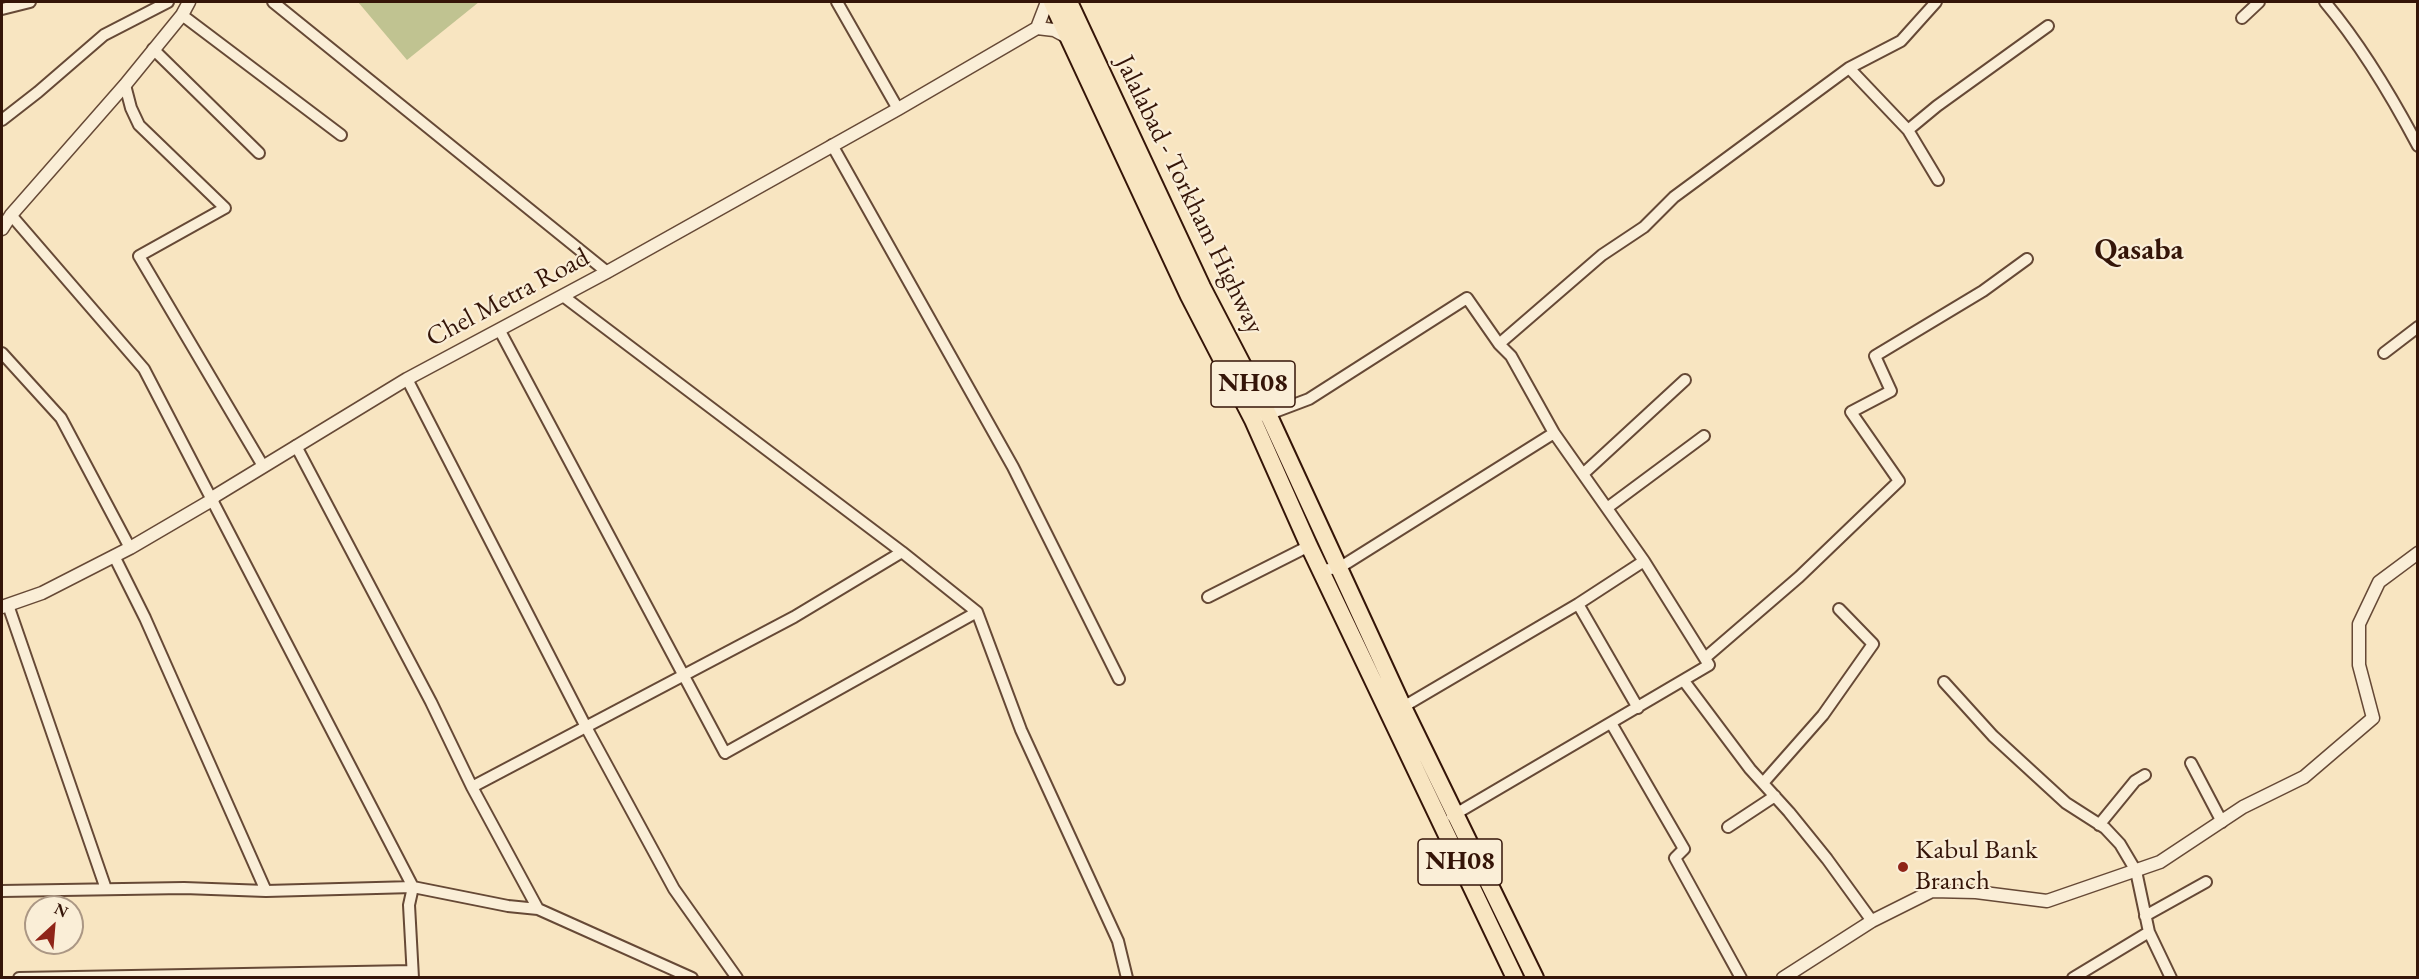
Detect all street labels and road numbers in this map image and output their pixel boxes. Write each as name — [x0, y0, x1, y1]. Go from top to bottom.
street label: Jalalabad - Torkham Highway — [1107, 51, 1271, 339]
street label: Chel Metra Road — [421, 241, 595, 355]
road number: NH08 — [1211, 361, 1295, 407]
road number: NH08 — [1418, 839, 1502, 885]

